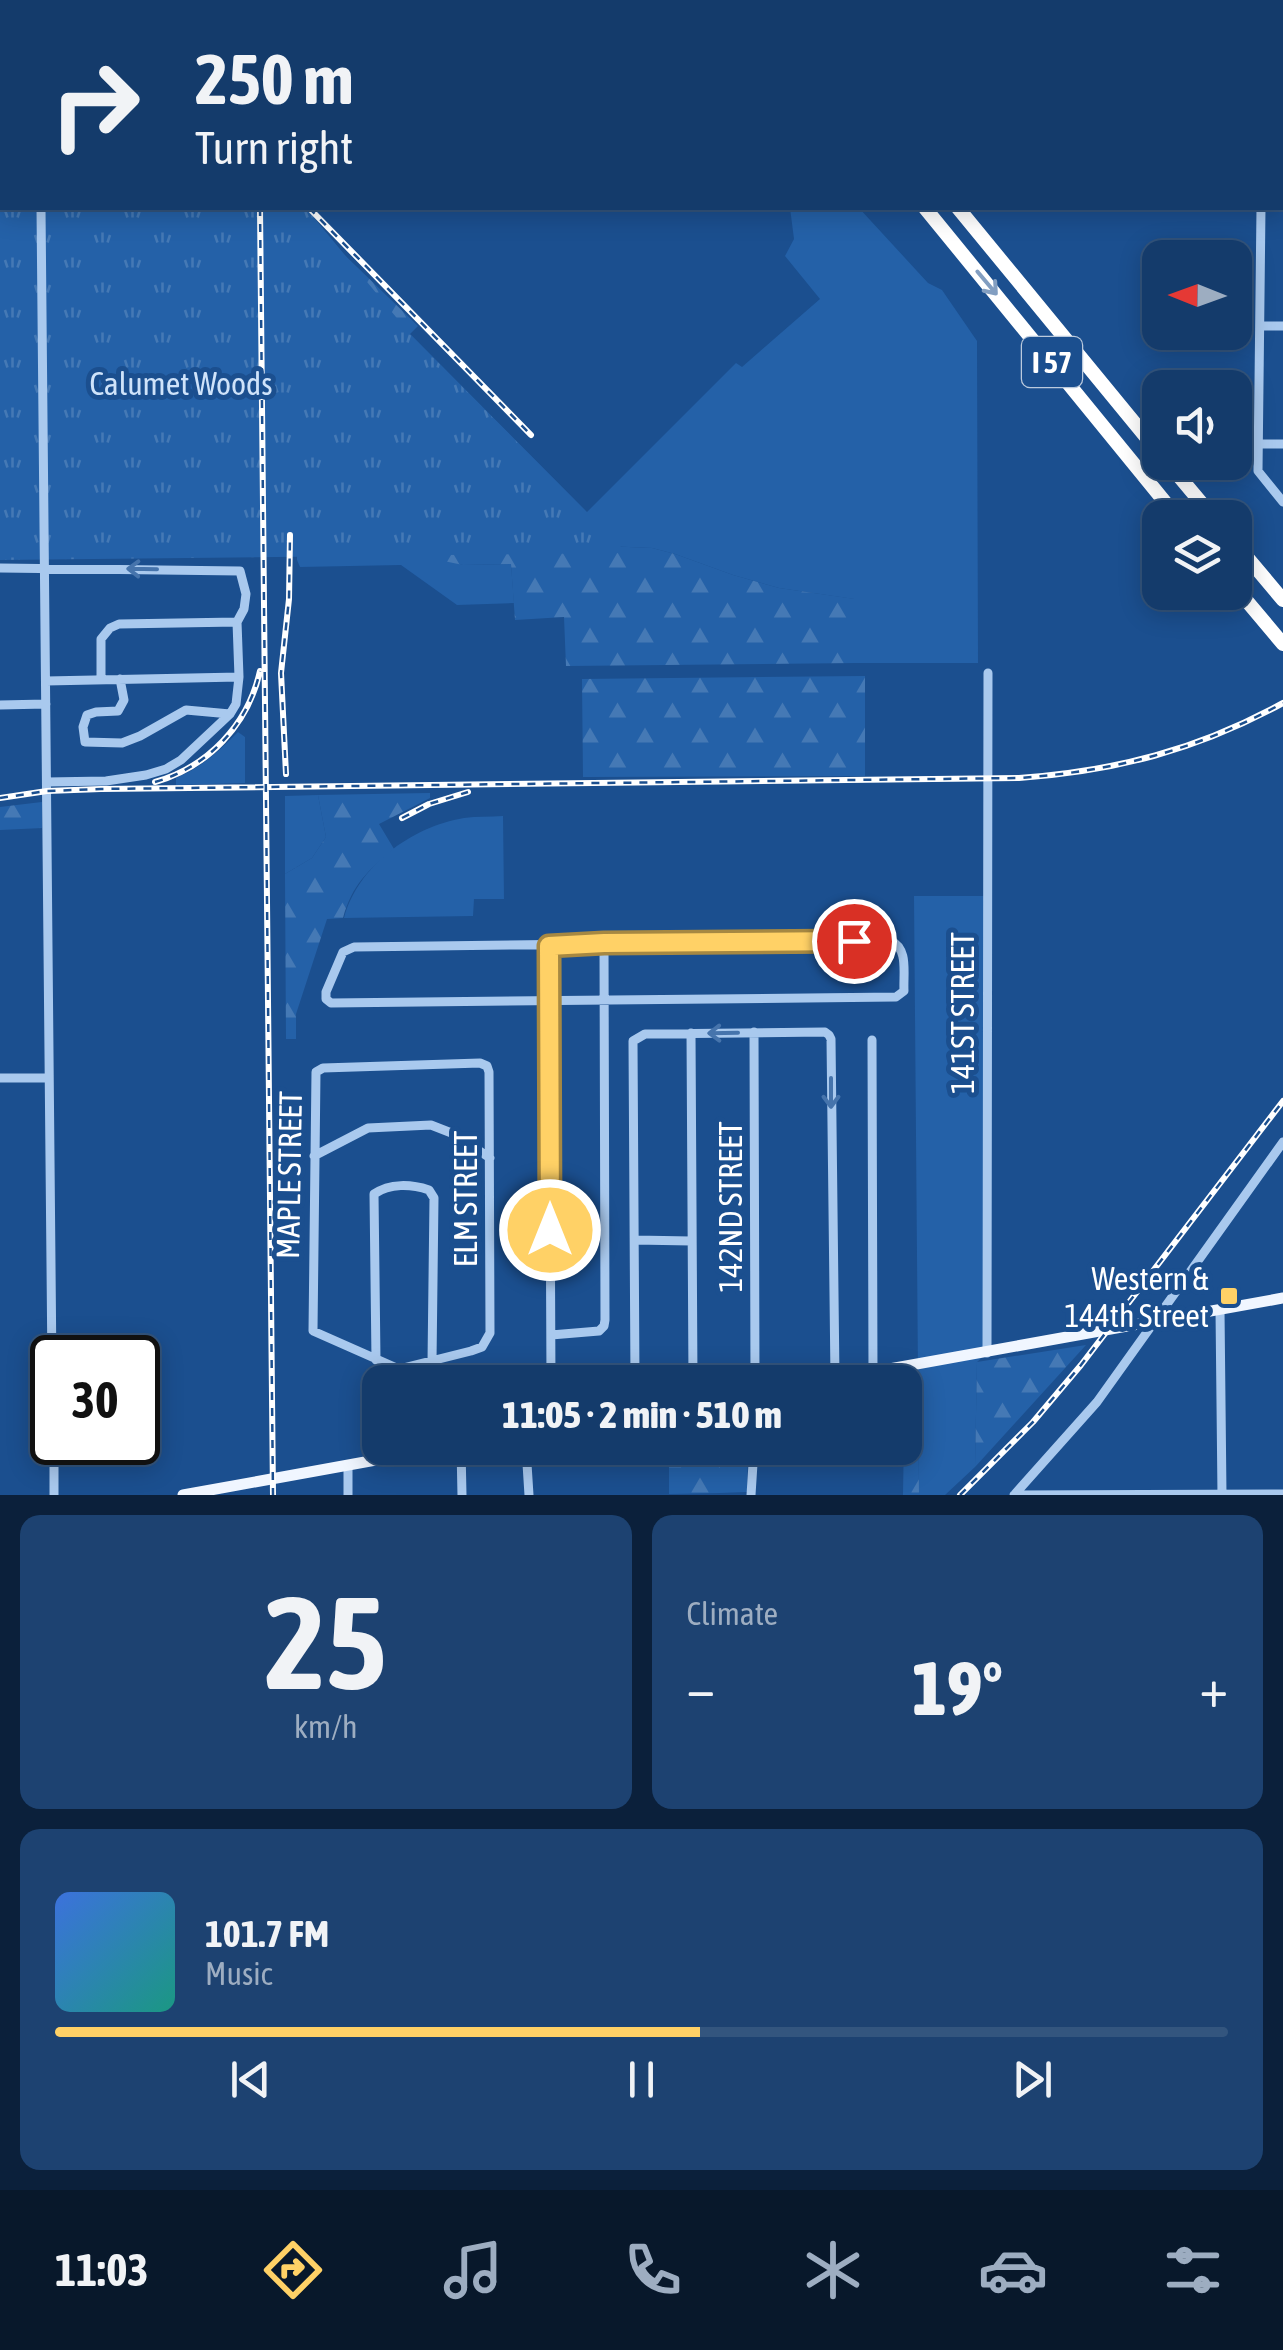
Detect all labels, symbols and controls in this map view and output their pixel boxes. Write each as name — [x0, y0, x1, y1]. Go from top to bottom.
text: 250 m — [195, 39, 354, 119]
icon: right — [30, 40, 160, 170]
text: Turn right — [195, 122, 353, 174]
north arrow — [1142, 240, 1252, 350]
map controls — [1142, 240, 1252, 610]
one-way arrow — [976, 269, 998, 295]
road number: I 57 — [1022, 337, 1082, 387]
park label: Calumet Woods — [89, 365, 273, 402]
button: sound — [1142, 370, 1252, 480]
button: layers — [1142, 500, 1252, 610]
one-way arrow — [127, 560, 159, 579]
pin — [812, 899, 897, 984]
icon: arrive — [827, 914, 882, 969]
street label: 141ST STREET — [944, 932, 981, 1094]
one-way arrow — [707, 1024, 740, 1042]
one-way arrow — [822, 1076, 840, 1109]
street label: MAPLE STREET — [269, 1091, 309, 1259]
street label: 142ND STREET — [712, 1121, 749, 1293]
street label: ELM STREET — [447, 1131, 484, 1267]
position arrow — [498, 1178, 602, 1282]
place label: Western & 144th Street — [1065, 1260, 1209, 1334]
marker: Western & 144th Street — [1218, 1285, 1240, 1307]
speed limit sign: 30 — [30, 1335, 160, 1465]
text: 11:05 · 2 min · 510 m — [502, 1393, 782, 1436]
text: 25 — [265, 1568, 387, 1717]
text: Climate — [687, 1595, 778, 1632]
text: 19° — [912, 1645, 1003, 1731]
text: − — [687, 1656, 715, 1719]
text: + — [1199, 1656, 1228, 1719]
text: km/h — [294, 1708, 357, 1745]
text: 101.7 FM — [205, 1912, 329, 1955]
text: Music — [205, 1955, 272, 1992]
icon: previous — [223, 2052, 278, 2107]
icon: pause — [614, 2052, 669, 2107]
icon: next — [1005, 2052, 1060, 2107]
icon: directions — [258, 2235, 328, 2305]
icon: music — [438, 2235, 508, 2305]
icon: phone — [618, 2235, 688, 2305]
icon: climate — [798, 2235, 868, 2305]
icon: car — [978, 2235, 1048, 2305]
icon: filters — [1158, 2235, 1228, 2305]
text: 11:03 — [55, 2244, 148, 2296]

